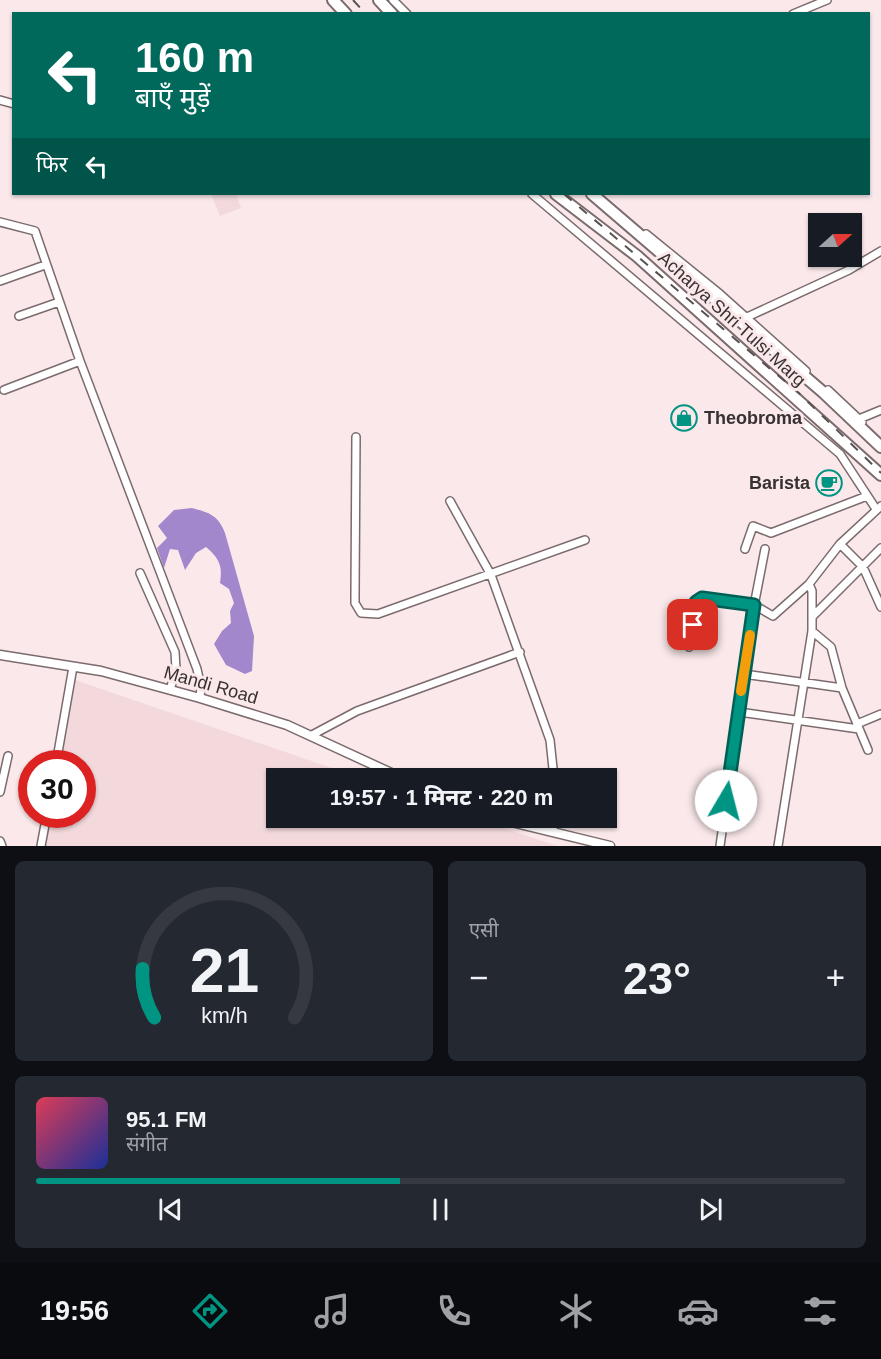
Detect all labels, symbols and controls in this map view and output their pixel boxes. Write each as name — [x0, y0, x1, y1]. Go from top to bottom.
text: 160 m — [135, 34, 254, 81]
icon: left — [36, 36, 114, 114]
text: बाएँ मुड़ें — [135, 83, 210, 113]
icon: left — [80, 150, 113, 183]
text: फिर — [36, 152, 68, 177]
north arrow — [808, 213, 862, 267]
map controls — [808, 213, 862, 267]
street label: Acharya Shri Tulsi Marg — [654, 248, 810, 390]
shop icon: Theobroma — [669, 403, 699, 433]
place label: Theobroma — [704, 408, 803, 428]
cafe icon: Barista — [814, 468, 844, 498]
place label: Barista — [749, 473, 811, 493]
pin — [667, 599, 718, 650]
icon: arrive — [676, 608, 709, 641]
street label: Mandi Road — [162, 662, 260, 708]
speed limit sign: 30 — [18, 750, 96, 828]
position arrow — [694, 769, 758, 833]
text: 19:57 · 1 मिनट · 220 m — [330, 785, 553, 810]
text: एसी — [469, 919, 499, 941]
text: 21 — [189, 936, 259, 1005]
text: 23° — [623, 953, 691, 1004]
text: − — [469, 959, 488, 996]
text: + — [826, 959, 845, 996]
text: km/h — [201, 1004, 247, 1028]
text: 95.1 FM — [126, 1107, 207, 1132]
text: संगीत — [126, 1133, 167, 1155]
icon: previous — [154, 1193, 187, 1226]
icon: pause — [424, 1193, 457, 1226]
icon: next — [694, 1193, 727, 1226]
icon: directions — [189, 1290, 231, 1332]
icon: music — [311, 1290, 353, 1332]
icon: phone — [433, 1290, 475, 1332]
icon: climate — [555, 1290, 597, 1332]
icon: car — [677, 1290, 719, 1332]
icon: filters — [799, 1290, 841, 1332]
text: 19:56 — [40, 1296, 109, 1326]

